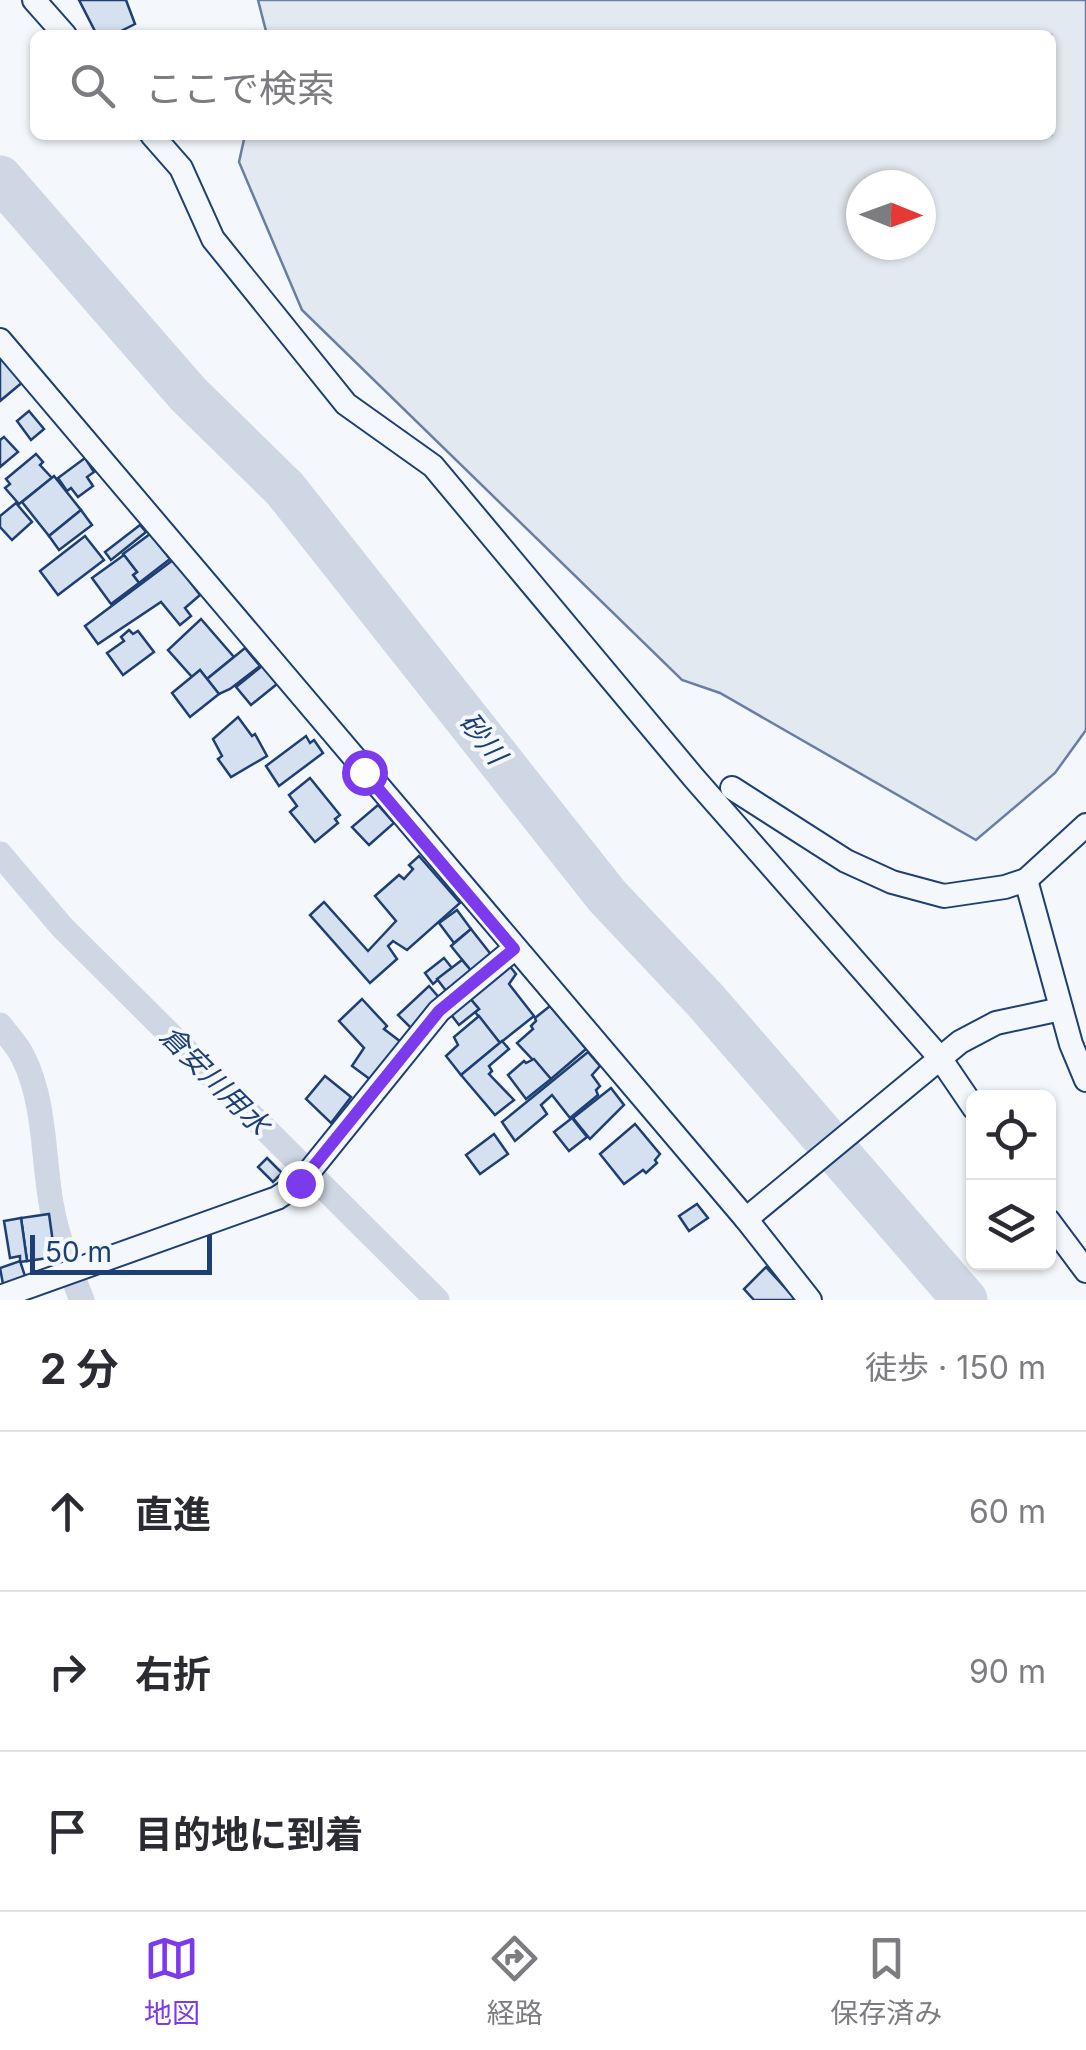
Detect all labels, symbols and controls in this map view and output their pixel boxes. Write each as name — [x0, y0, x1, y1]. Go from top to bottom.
search box — [30, 30, 1056, 140]
icon: search — [65, 58, 120, 113]
text: ここで検索 — [145, 65, 335, 111]
north arrow — [846, 170, 936, 260]
water label: 砂川 — [452, 705, 515, 773]
route start — [342, 750, 388, 796]
water label: 倉安川用水 — [153, 1018, 279, 1144]
map controls — [966, 1090, 1056, 1270]
button: locate — [966, 1090, 1056, 1180]
route end — [278, 1161, 324, 1207]
button: layers — [966, 1180, 1056, 1270]
scale bar — [30, 1230, 212, 1274]
text: 50 m — [45, 1235, 112, 1269]
text: 2 分 — [40, 1343, 118, 1394]
text: 徒歩 · 150 m — [865, 1348, 1046, 1387]
icon: ahead — [40, 1484, 95, 1539]
text: 直進 — [135, 1491, 211, 1537]
text: 60 m — [969, 1492, 1046, 1531]
icon: right — [40, 1644, 95, 1699]
text: 右折 — [135, 1651, 211, 1697]
text: 90 m — [969, 1652, 1046, 1691]
icon: arrive — [40, 1804, 95, 1859]
text: 目的地に到着 — [135, 1811, 363, 1857]
tab: 地図 — [144, 1931, 200, 2031]
tab: 経路 — [487, 1931, 543, 2031]
tab: 保存済み — [830, 1931, 942, 2031]

